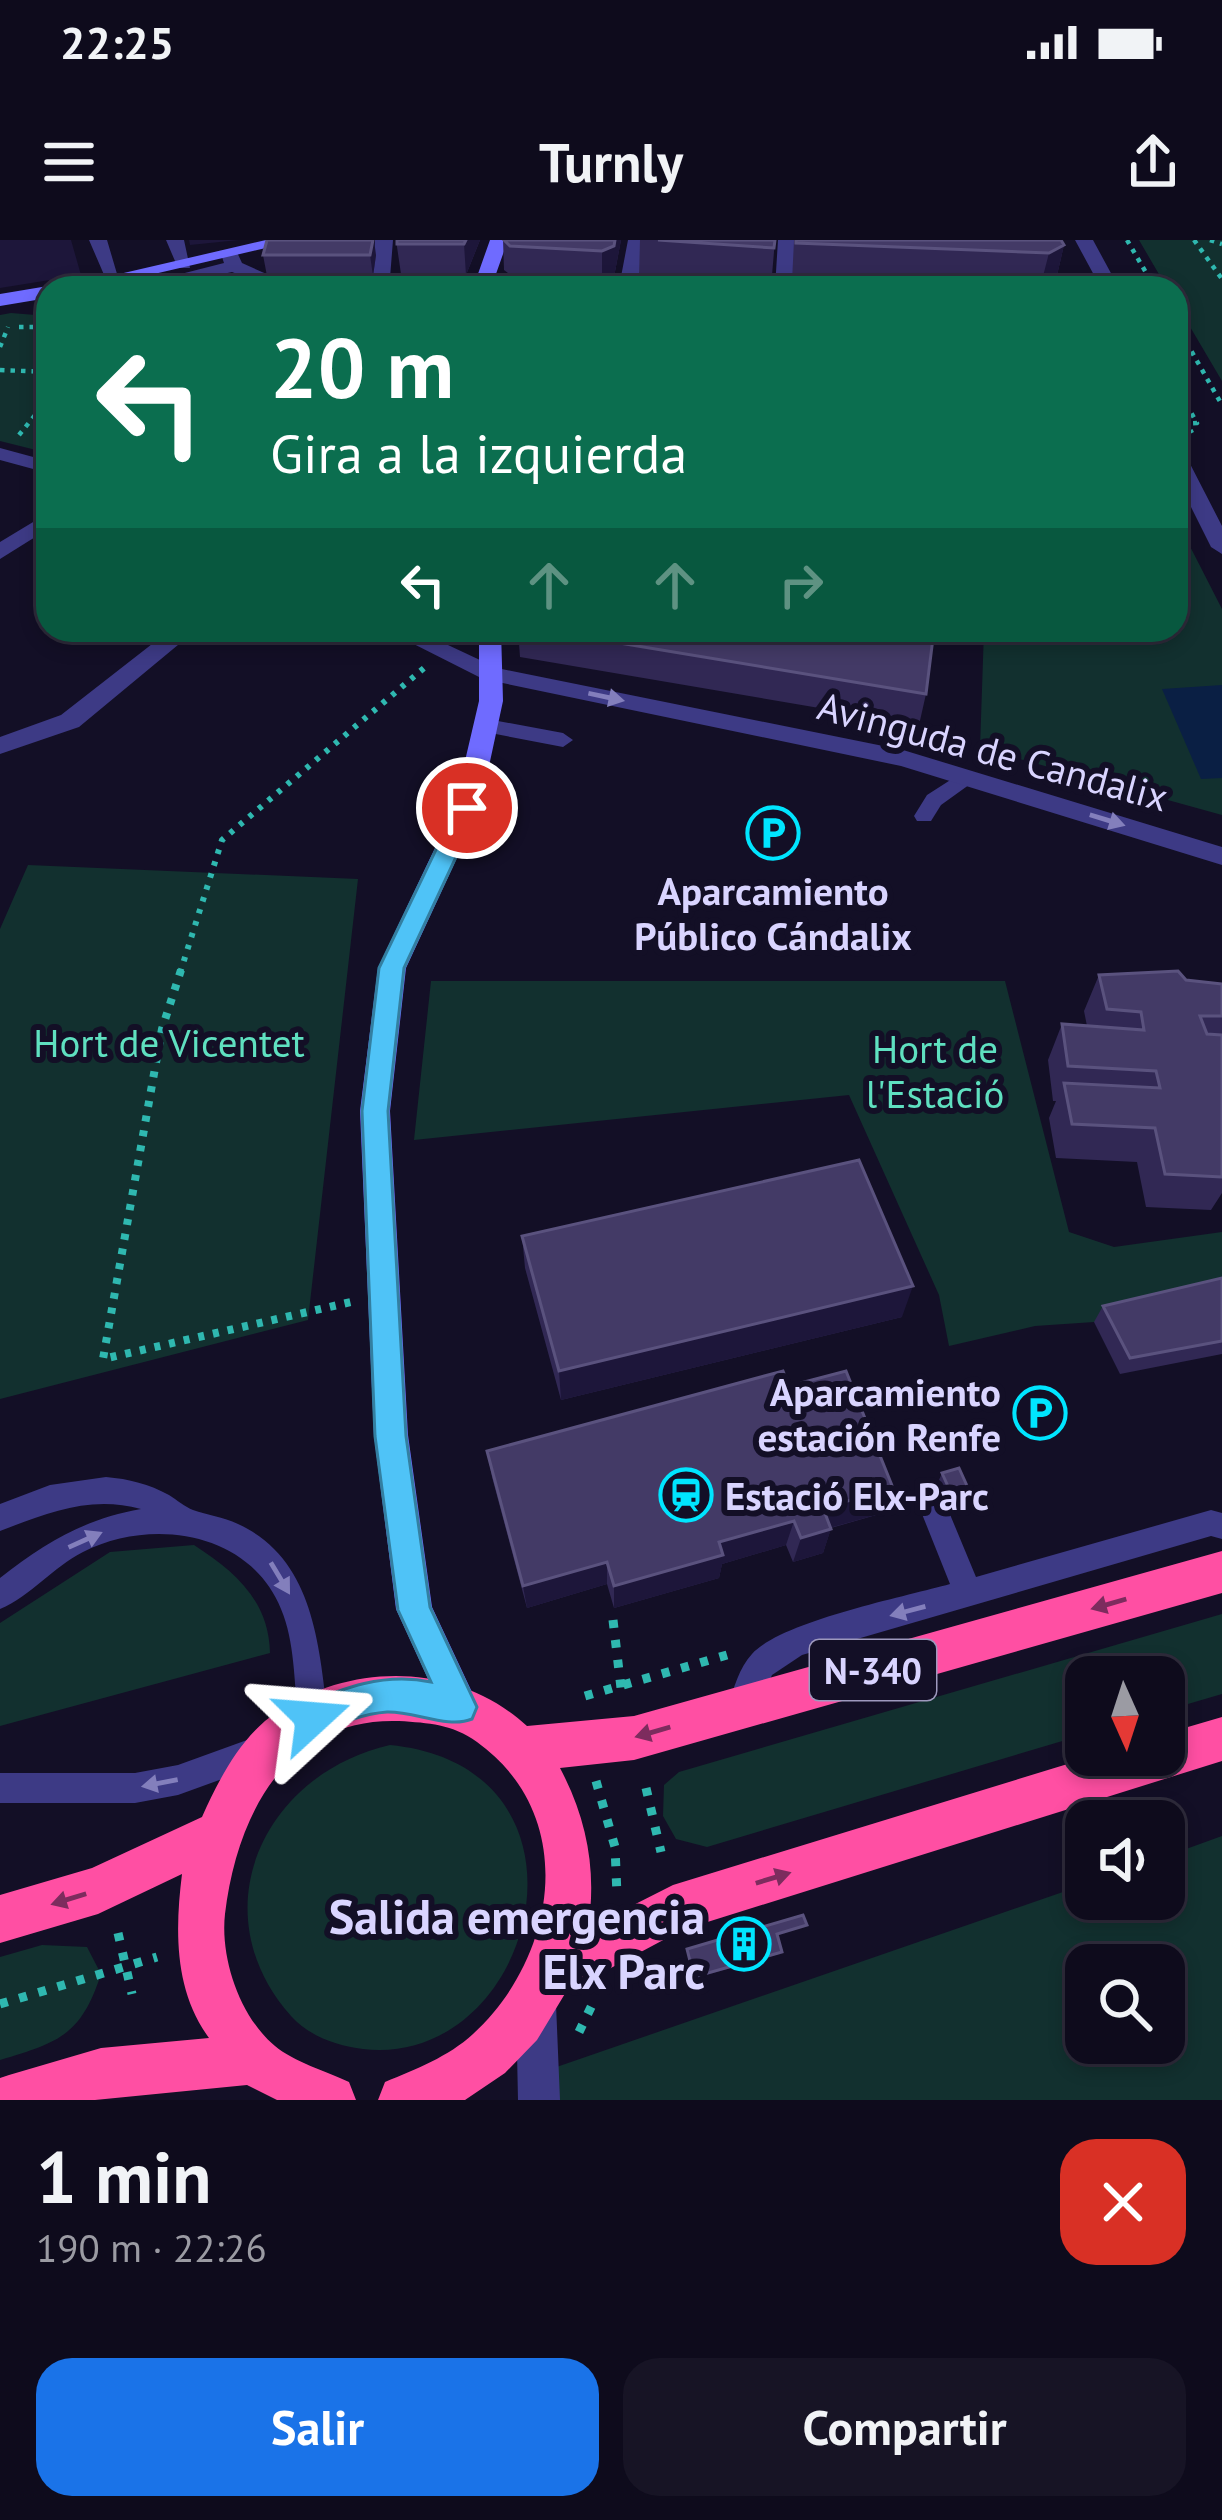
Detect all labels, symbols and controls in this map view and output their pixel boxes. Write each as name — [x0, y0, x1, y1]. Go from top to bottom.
text: 22:25 — [60, 13, 174, 71]
text: Turnly — [539, 127, 683, 197]
icon: menu — [36, 129, 102, 195]
icon: share — [1120, 129, 1186, 195]
text: 20 m — [270, 312, 454, 421]
icon: left — [72, 324, 228, 480]
text: Gira a la izquierda — [270, 418, 687, 488]
icon: left — [390, 552, 456, 618]
icon: ahead — [516, 552, 582, 618]
icon: ahead — [642, 552, 708, 618]
icon: right — [768, 552, 834, 618]
street label: Avinguda de Candalix — [812, 680, 1174, 822]
one-way arrow — [588, 689, 625, 708]
pin — [416, 757, 518, 859]
icon: arrive — [434, 775, 500, 841]
parking icon: Aparcamiento Público Cándalix — [745, 805, 801, 861]
one-way arrow — [1089, 812, 1126, 830]
place label: Aparcamiento Público Cándalix — [634, 865, 912, 961]
park label: Hort de Vicentet — [33, 1017, 305, 1068]
park label: Hort de l'Estació — [866, 1023, 1004, 1119]
place label: Aparcamiento estación Renfe — [758, 1366, 1001, 1462]
parking icon: Aparcamiento estación Renfe — [1012, 1385, 1068, 1441]
station icon: Estació Elx-Parc — [658, 1467, 714, 1523]
place label: Estació Elx-Parc — [725, 1470, 989, 1521]
one-way arrow — [68, 1529, 103, 1549]
one-way arrow — [268, 1562, 290, 1595]
one-way arrow — [1091, 1596, 1127, 1614]
one-way arrow — [889, 1603, 926, 1622]
road number: N-340 — [810, 1640, 936, 1700]
position arrow — [250, 1655, 376, 1781]
north arrow — [1065, 1656, 1185, 1776]
map controls — [1065, 1656, 1185, 2064]
one-way arrow — [634, 1724, 671, 1742]
one-way arrow — [141, 1774, 179, 1793]
button: sound — [1065, 1800, 1185, 1920]
one-way arrow — [755, 1868, 792, 1886]
place label: Salida emergencia Elx Parc — [329, 1885, 705, 2002]
one-way arrow — [50, 1891, 87, 1910]
building icon: Salida emergencia Elx Parc — [716, 1916, 772, 1972]
button: search — [1065, 1944, 1185, 2064]
text: 1 min — [36, 2130, 212, 2223]
button: close — [1060, 2139, 1186, 2265]
text: 190 m · 22:26 — [36, 2222, 267, 2273]
button: Salir — [36, 2358, 599, 2496]
button: Compartir — [623, 2358, 1186, 2496]

